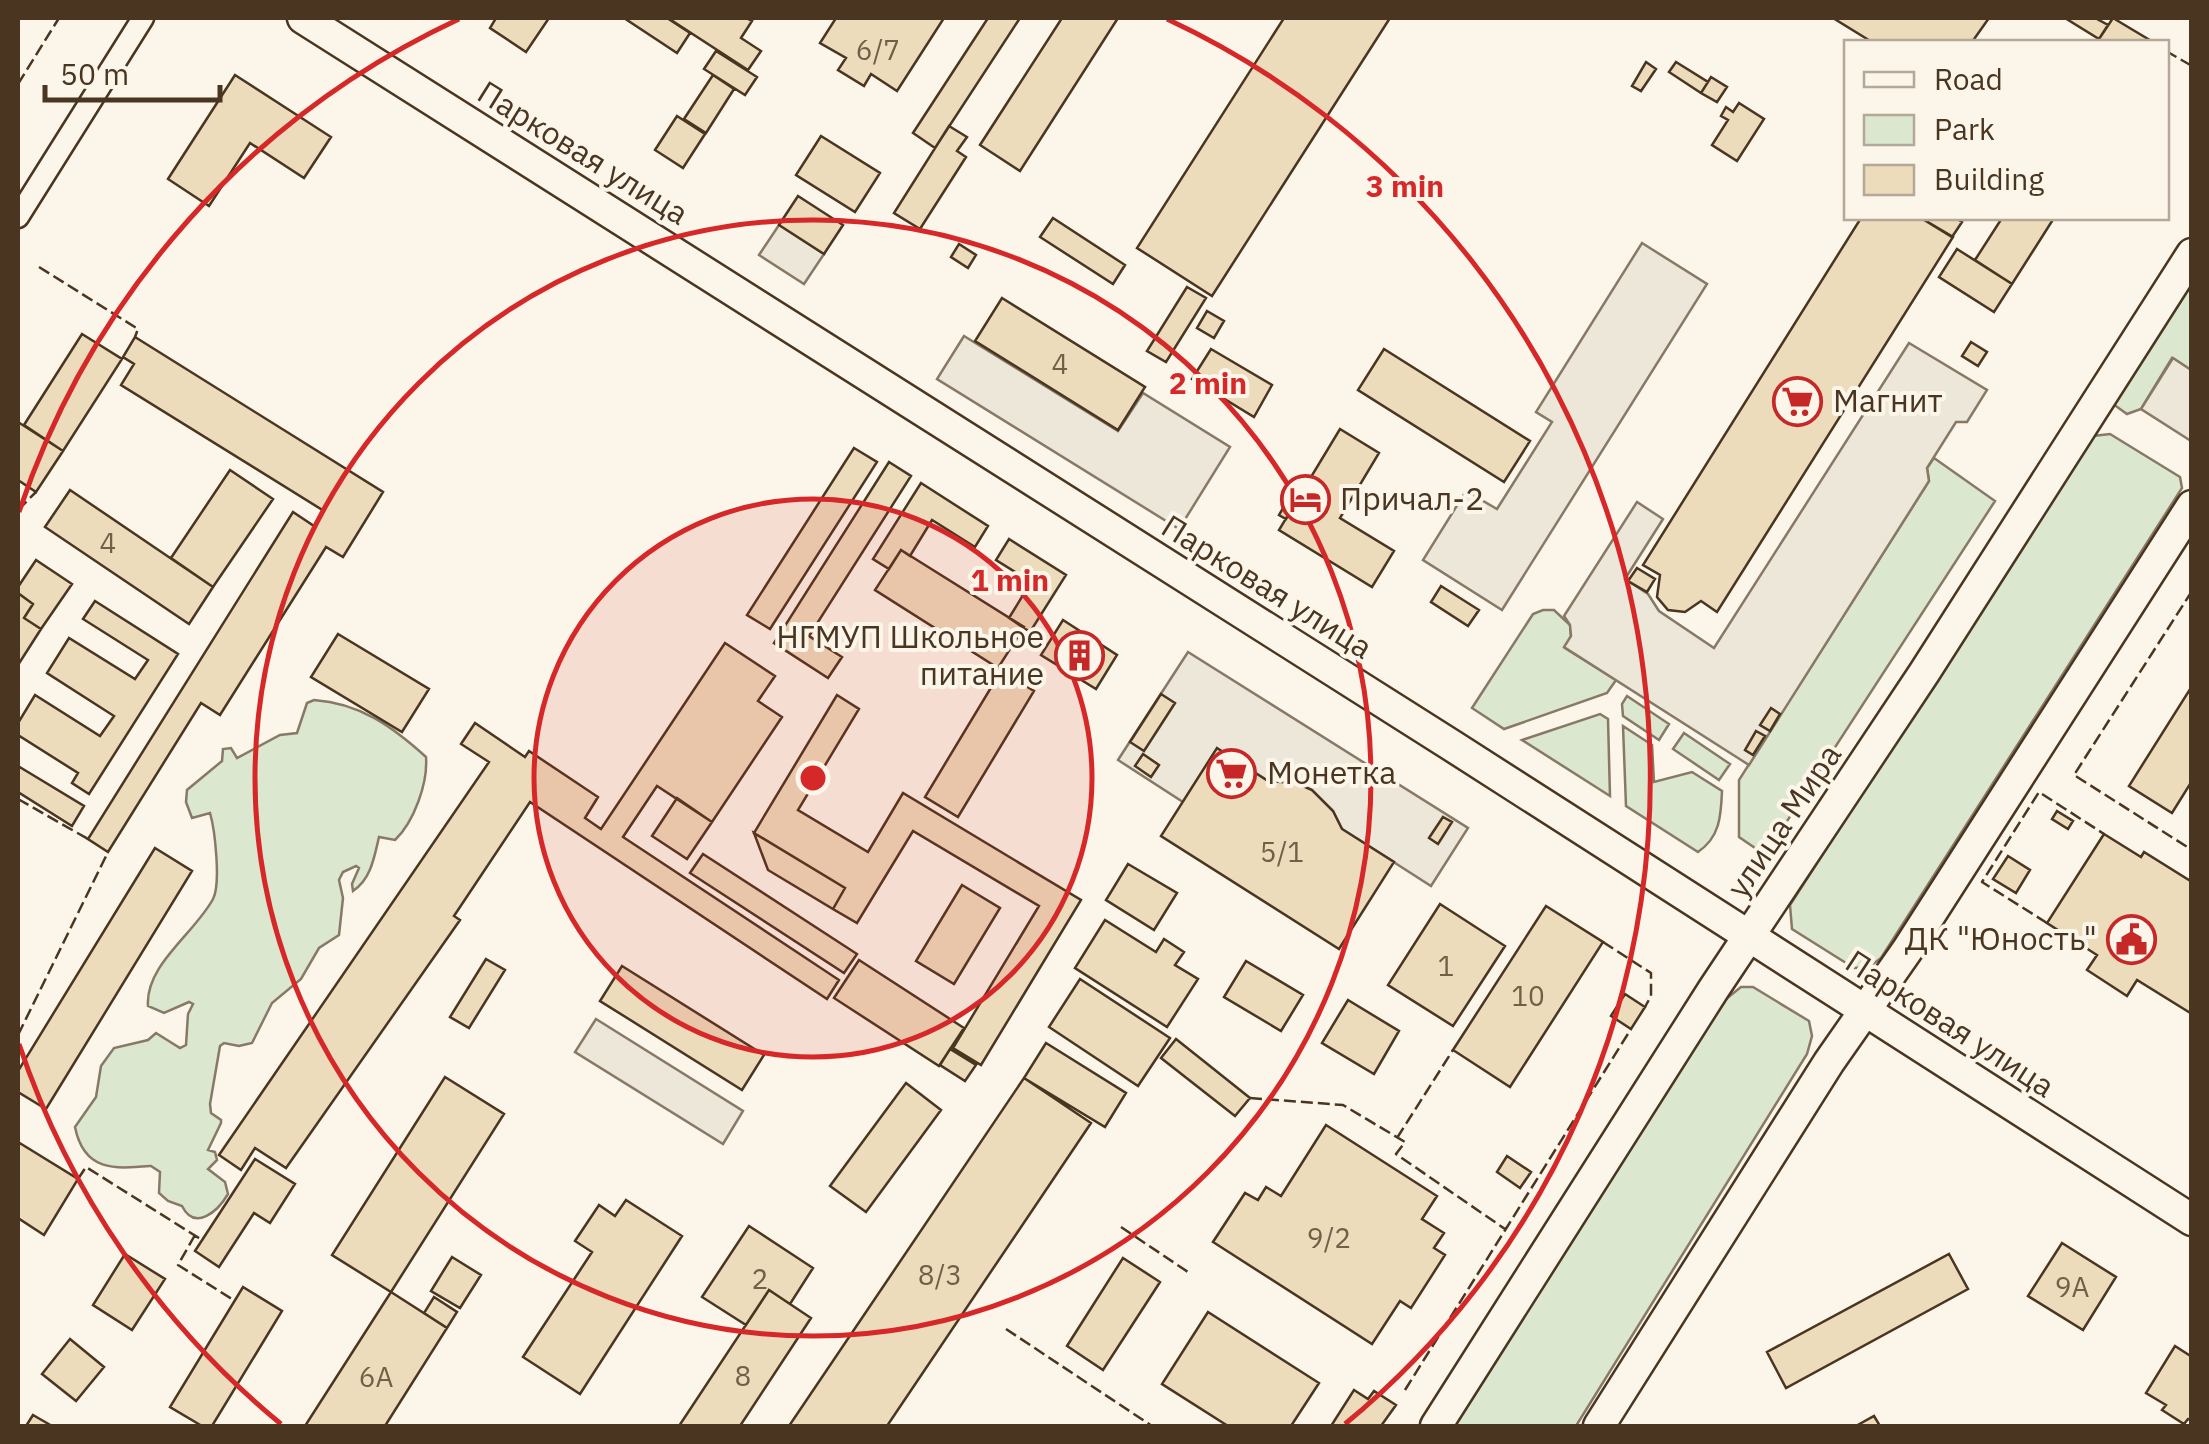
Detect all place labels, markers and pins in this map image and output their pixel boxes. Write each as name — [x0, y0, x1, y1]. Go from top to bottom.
supermarket icon: Магнит — [1772, 375, 1824, 427]
place label: Магнит — [1833, 379, 1943, 421]
hotel icon: Причал-2 — [1279, 473, 1331, 525]
place label: Причал-2 — [1340, 477, 1484, 519]
place label: НГМУП Школьное питание — [776, 615, 1044, 694]
building icon: НГМУП Школьное питание — [1053, 629, 1105, 681]
supermarket icon: Монетка — [1206, 747, 1258, 799]
place label: Монетка — [1267, 751, 1396, 793]
centre of rings — [795, 760, 831, 796]
public building icon: ДК "Юность" — [2106, 913, 2158, 965]
place label: ДК "Юность" — [1905, 917, 2097, 959]

